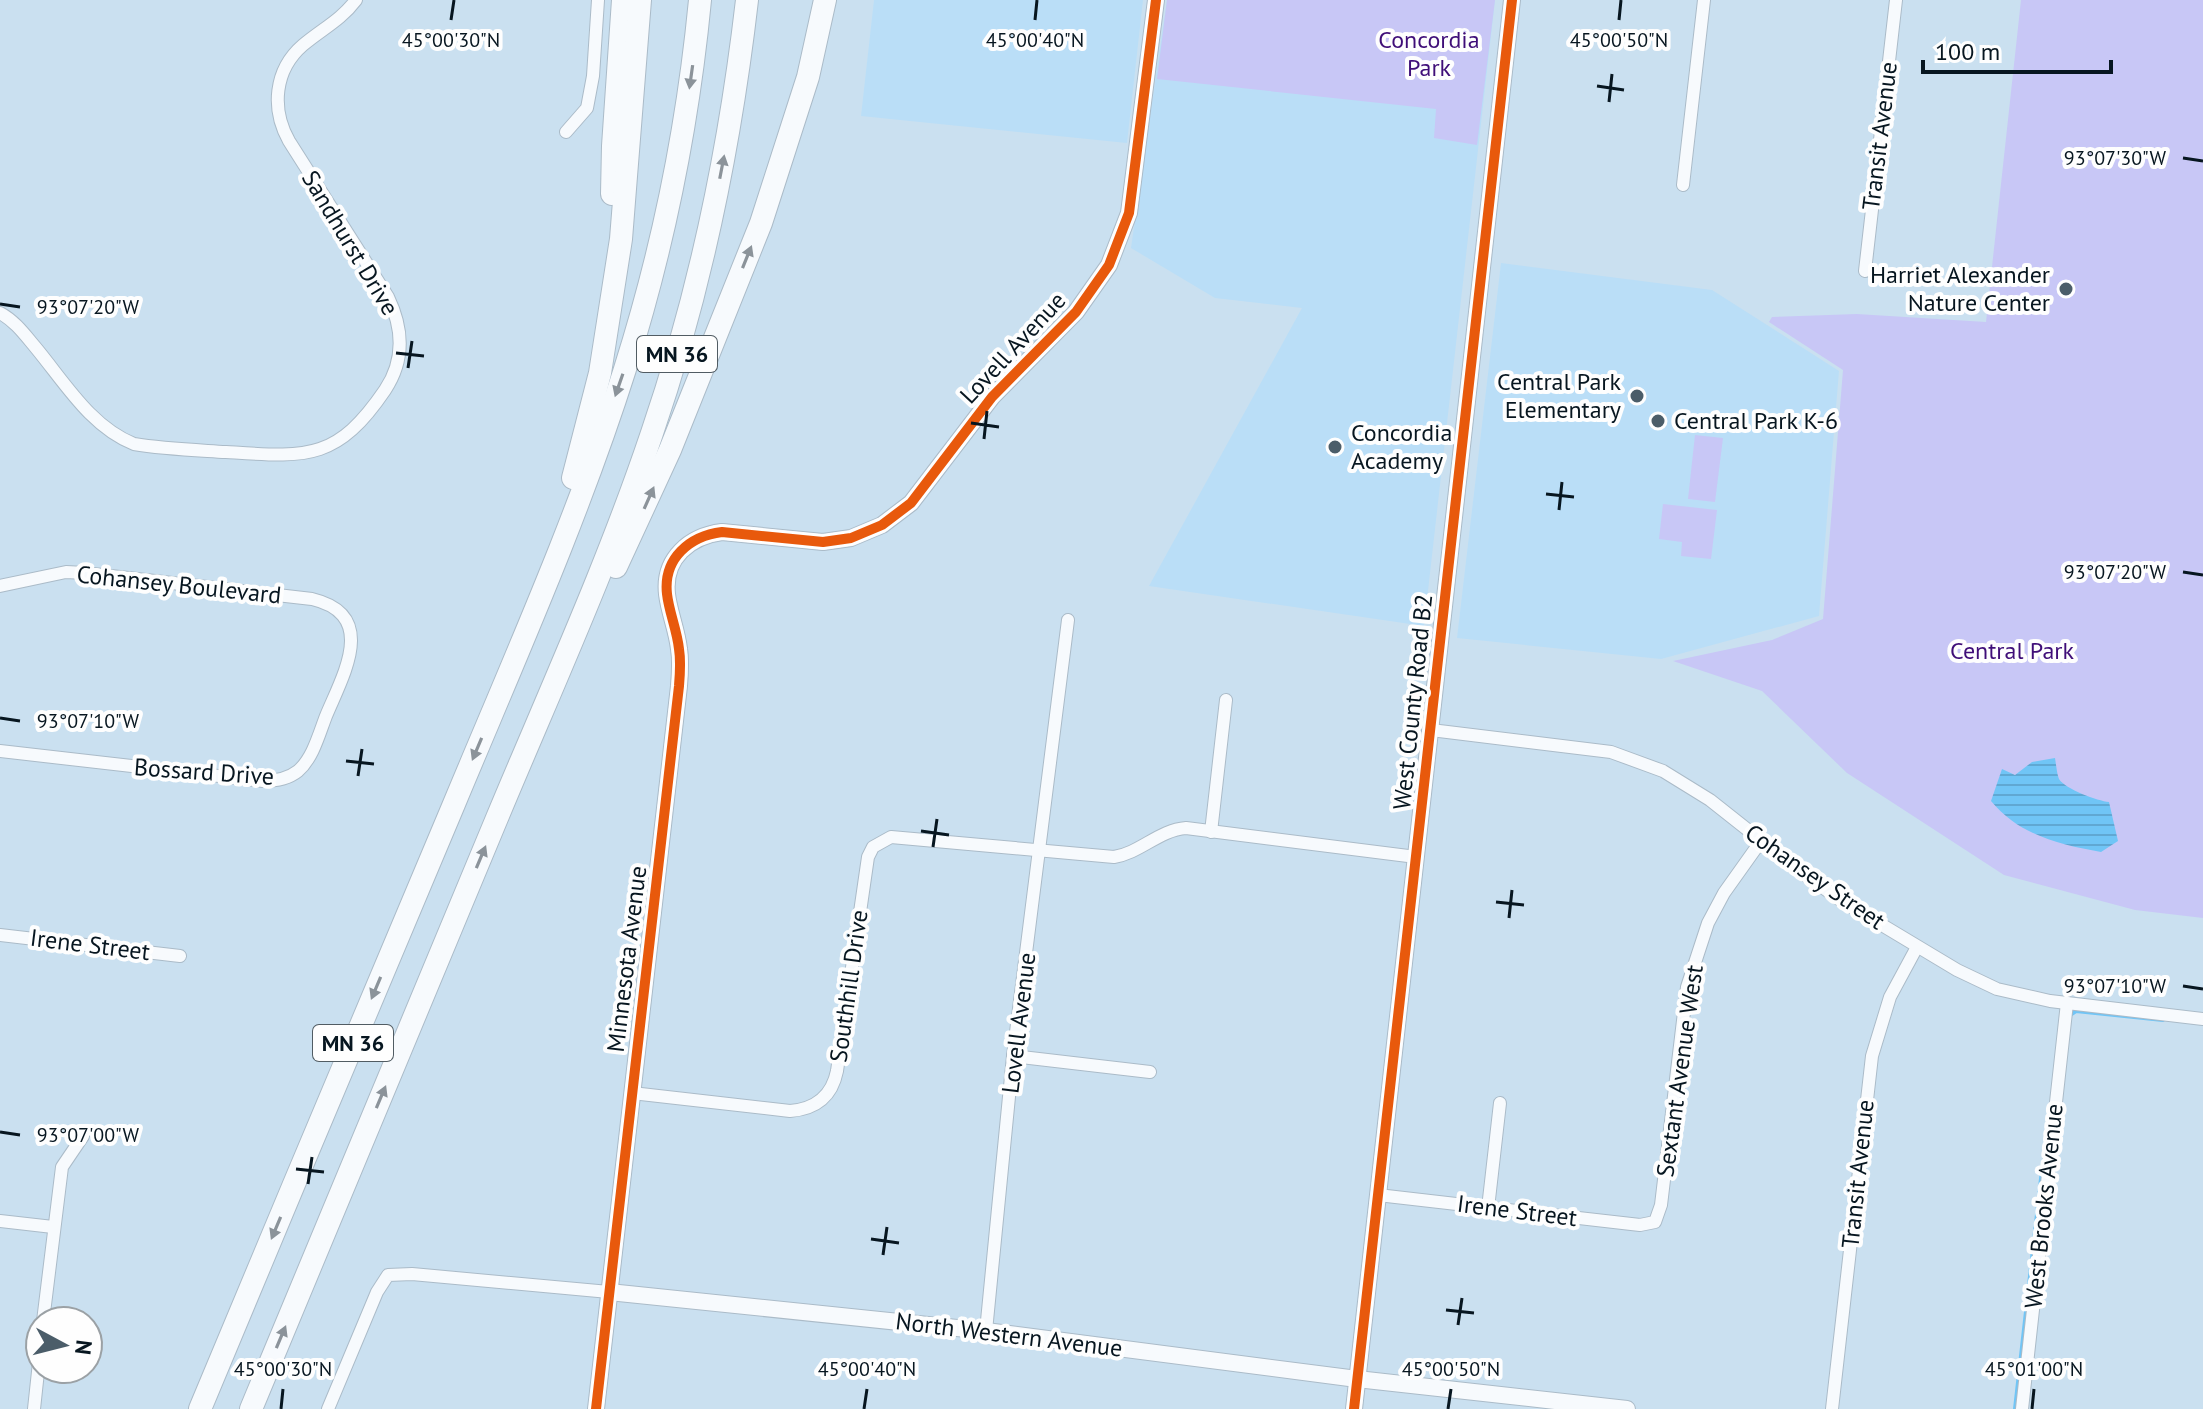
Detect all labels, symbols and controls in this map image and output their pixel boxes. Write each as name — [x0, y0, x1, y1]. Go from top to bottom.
park label: Concordia Park — [1378, 24, 1480, 83]
scale bar — [1923, 24, 2111, 74]
text: 45°00'30"N — [402, 27, 500, 53]
text: 45°00'40"N — [986, 27, 1084, 53]
text: 45°00'50"N — [1570, 27, 1668, 53]
text: 100 m — [1935, 36, 2000, 67]
street label: Transit Avenue — [1855, 60, 1904, 212]
one-way arrow — [684, 65, 697, 90]
text: 93°07'30"W — [2064, 145, 2167, 171]
one-way arrow — [716, 154, 728, 179]
street label: Sandhurst Drive — [295, 165, 406, 321]
one-way arrow — [741, 245, 754, 269]
place label: Harriet Alexander Nature Center — [1870, 259, 2050, 318]
marker: Harriet Alexander Nature Center — [2057, 280, 2075, 298]
street label: Lovell Avenue — [953, 285, 1072, 410]
text: 93°07'20"W — [37, 294, 140, 320]
road number: MN 36 — [637, 336, 717, 372]
place label: Central Park Elementary — [1497, 366, 1622, 425]
one-way arrow — [613, 373, 625, 397]
marker: Central Park Elementary — [1628, 387, 1646, 405]
place label: Central Park K-6 — [1674, 405, 1838, 436]
marker: Central Park K-6 — [1649, 412, 1667, 430]
place label: Concordia Academy — [1351, 417, 1452, 476]
marker: Concordia Academy — [1326, 438, 1344, 456]
one-way arrow — [642, 486, 656, 509]
street label: Cohansey Boulevard — [75, 558, 283, 611]
text: 93°07'20"W — [2064, 559, 2167, 585]
street label: West County Road B2 — [1386, 593, 1439, 811]
park label: Central Park — [1950, 635, 2074, 666]
text: 93°07'10"W — [37, 708, 140, 734]
one-way arrow — [470, 737, 483, 761]
street label: Bossard Drive — [133, 751, 275, 792]
street label: Cohansey Street — [1739, 817, 1891, 936]
one-way arrow — [475, 845, 488, 869]
street label: Minnesota Avenue — [600, 864, 653, 1054]
street label: Southhill Drive — [822, 908, 875, 1064]
street label: Irene Street — [28, 922, 152, 967]
street label: Lovell Avenue — [994, 951, 1043, 1095]
street label: Sextant Avenue West — [1649, 963, 1710, 1179]
text: 93°07'10"W — [2064, 973, 2167, 999]
one-way arrow — [370, 977, 383, 1000]
road number: MN 36 — [313, 1025, 393, 1061]
one-way arrow — [375, 1085, 388, 1109]
street label: Transit Avenue — [1834, 1098, 1881, 1250]
street label: West Brooks Avenue — [2017, 1102, 2070, 1310]
text: 93°07'00"W — [37, 1122, 140, 1148]
street label: Irene Street — [1455, 1188, 1579, 1233]
one-way arrow — [269, 1216, 282, 1240]
north arrow — [24, 1305, 104, 1385]
street label: North Western Avenue — [894, 1305, 1124, 1364]
one-way arrow — [275, 1325, 288, 1349]
text: N — [69, 1339, 99, 1356]
text: 45°00'30"N — [234, 1356, 332, 1382]
text: 45°00'40"N — [818, 1356, 916, 1382]
text: 45°00'50"N — [1402, 1356, 1500, 1382]
text: 45°01'00"N — [1985, 1356, 2083, 1382]

